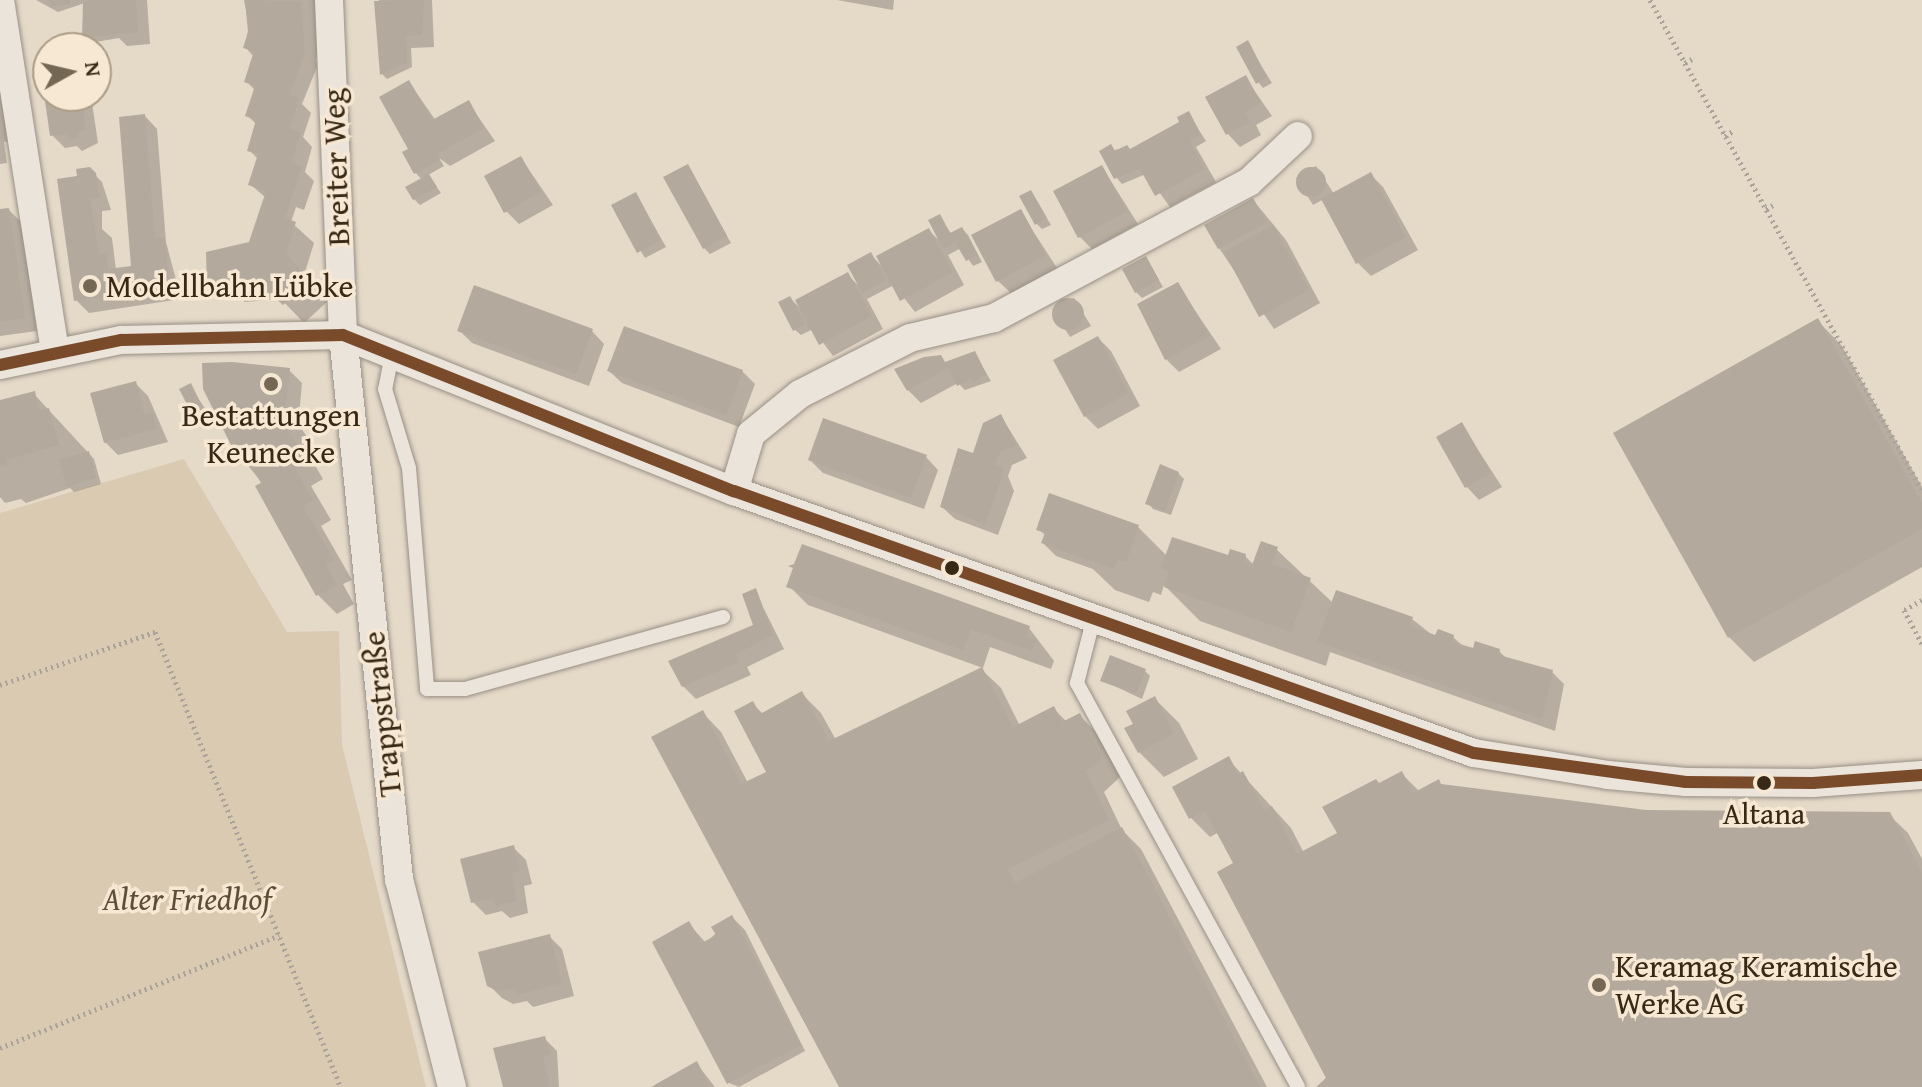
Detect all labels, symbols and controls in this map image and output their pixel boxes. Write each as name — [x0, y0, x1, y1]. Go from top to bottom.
north arrow — [32, 32, 112, 112]
text: N — [77, 59, 111, 78]
street label: Breiter Weg — [314, 87, 358, 247]
place label: Modellbahn Lübke — [106, 267, 353, 305]
marker: Modellbahn Lübke — [81, 277, 99, 295]
marker: Bestattungen Keunecke — [262, 375, 280, 393]
place label: Bestattungen Keunecke — [181, 397, 361, 472]
unlabelled marker — [944, 560, 960, 576]
street label: Trappstraße — [354, 629, 410, 799]
marker: Altana — [1756, 775, 1772, 791]
place label: Altana — [1723, 795, 1805, 831]
park label: Alter Friedhof — [102, 880, 272, 918]
place label: Keramag Keramische Werke AG — [1615, 948, 1898, 1023]
marker: Keramag Keramische Werke AG — [1590, 976, 1608, 994]

